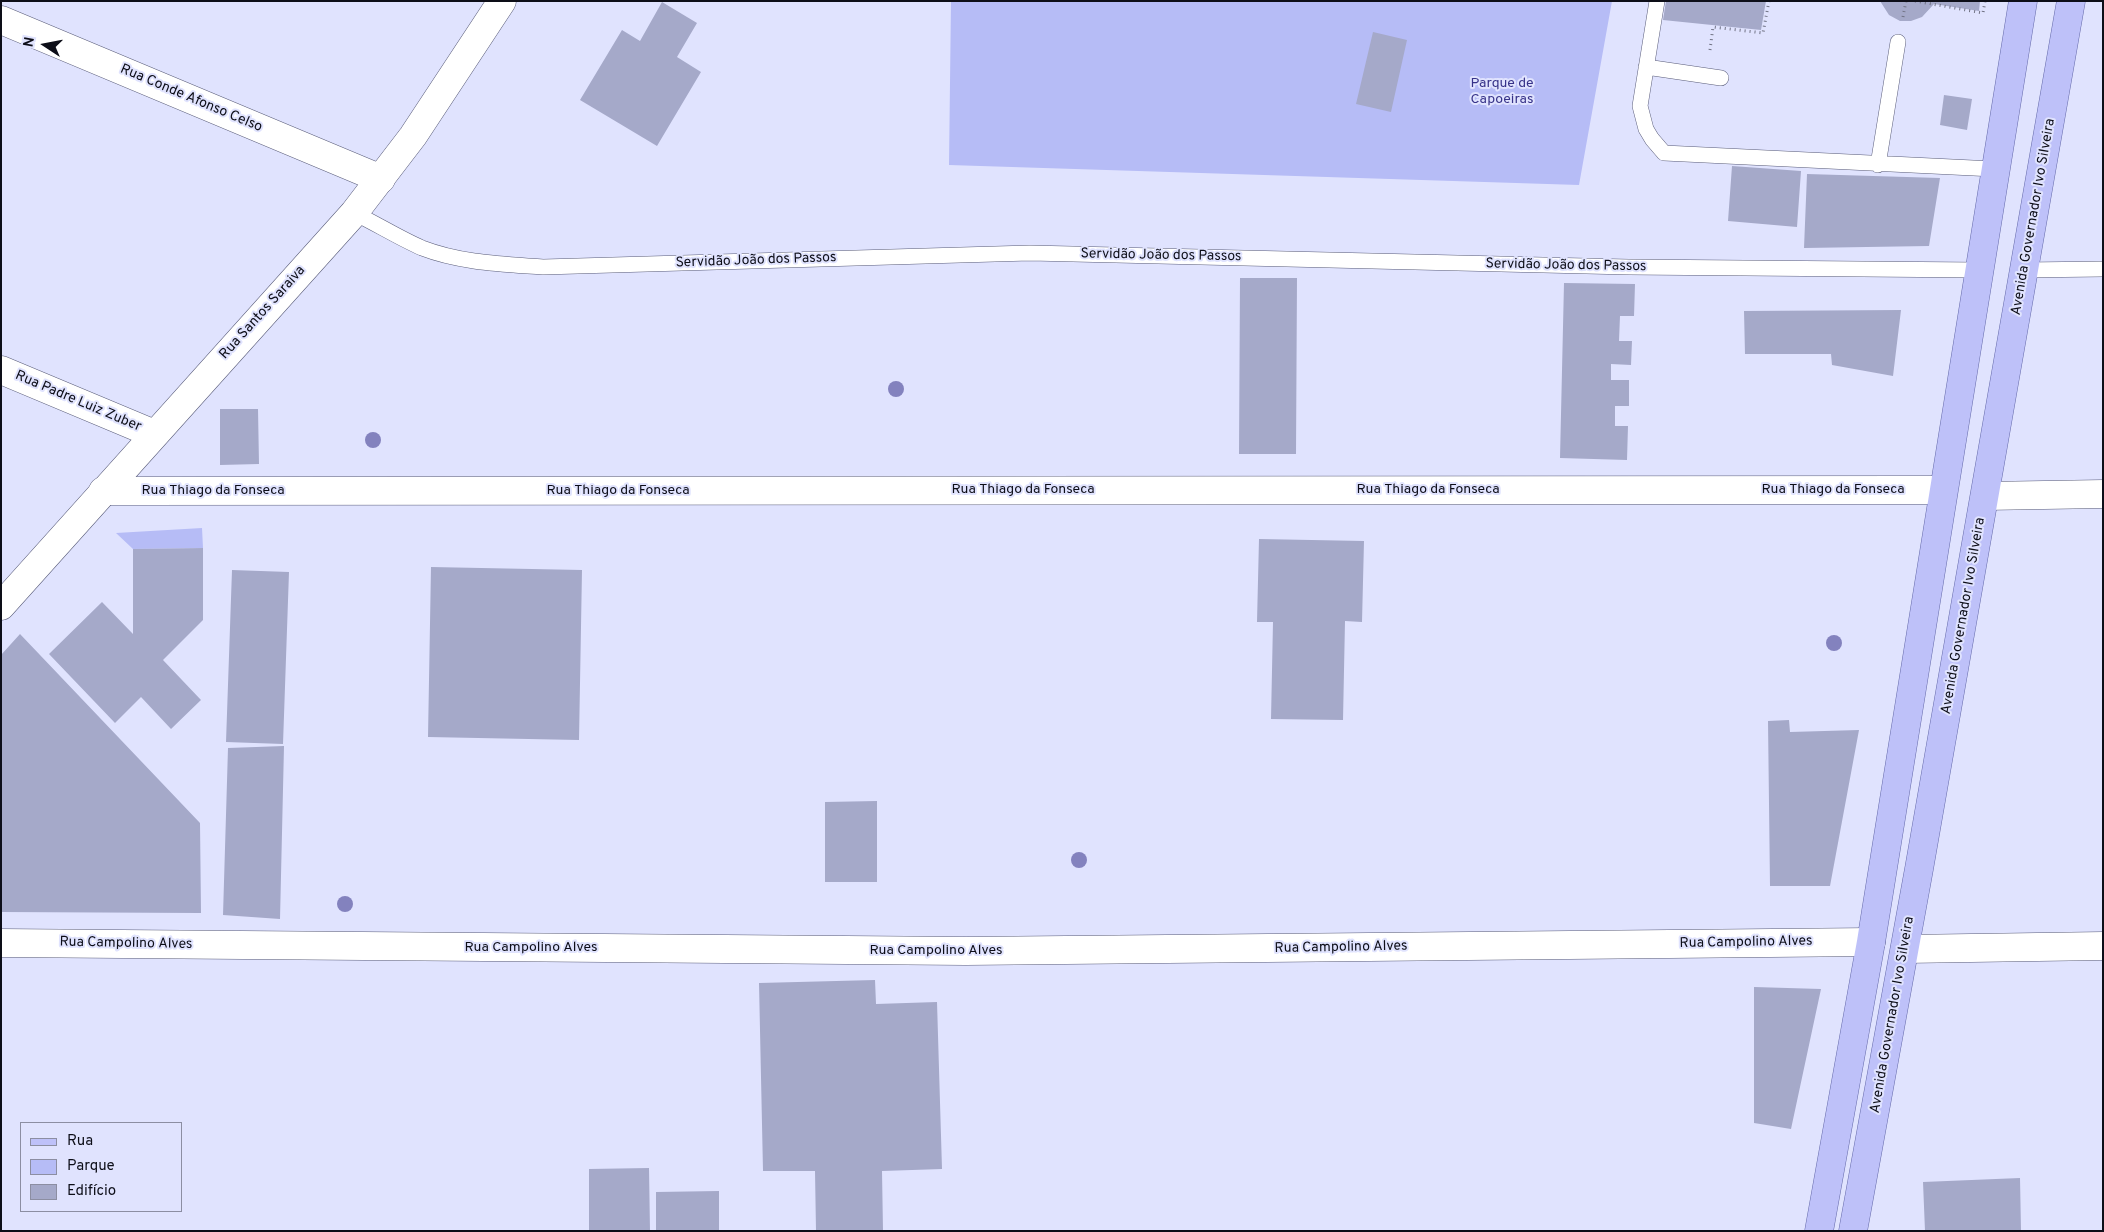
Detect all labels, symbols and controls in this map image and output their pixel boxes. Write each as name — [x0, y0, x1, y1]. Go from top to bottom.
north arrow — [20, 20, 70, 70]
text: N — [20, 35, 39, 49]
street label: Rua Conde Afonso Celso — [117, 61, 265, 137]
park label: Parque de Capoeiras — [1470, 76, 1534, 108]
street label: Avenida Governador Ivo Silveira — [2008, 117, 2060, 317]
street label: Servidão João dos Passos — [1080, 246, 1242, 266]
street label: Servidão João dos Passos — [675, 250, 837, 272]
street label: Servidão João dos Passos — [1485, 256, 1647, 276]
street label: Rua Santos Saraiva — [217, 263, 309, 363]
street label: Rua Padre Luiz Zuber — [12, 368, 144, 436]
street label: Rua Thiago da Fonseca — [951, 482, 1095, 498]
street label: Rua Thiago da Fonseca — [1356, 482, 1500, 498]
street label: Rua Thiago da Fonseca — [1761, 482, 1905, 498]
street label: Rua Thiago da Fonseca — [141, 483, 285, 499]
street label: Rua Thiago da Fonseca — [546, 483, 690, 499]
street label: Avenida Governador Ivo Silveira — [1938, 516, 1990, 716]
street label: Avenida Governador Ivo Silveira — [1867, 915, 1919, 1115]
street label: Rua Campolino Alves — [1679, 933, 1813, 953]
street label: Rua Campolino Alves — [59, 934, 193, 954]
street label: Rua Campolino Alves — [1274, 938, 1408, 958]
street label: Rua Campolino Alves — [465, 940, 597, 956]
street label: Rua Campolino Alves — [870, 943, 1002, 959]
legend — [20, 1122, 182, 1212]
text: Rua — [67, 1132, 93, 1151]
text: Parque — [67, 1157, 115, 1176]
text: Edifício — [67, 1182, 116, 1201]

